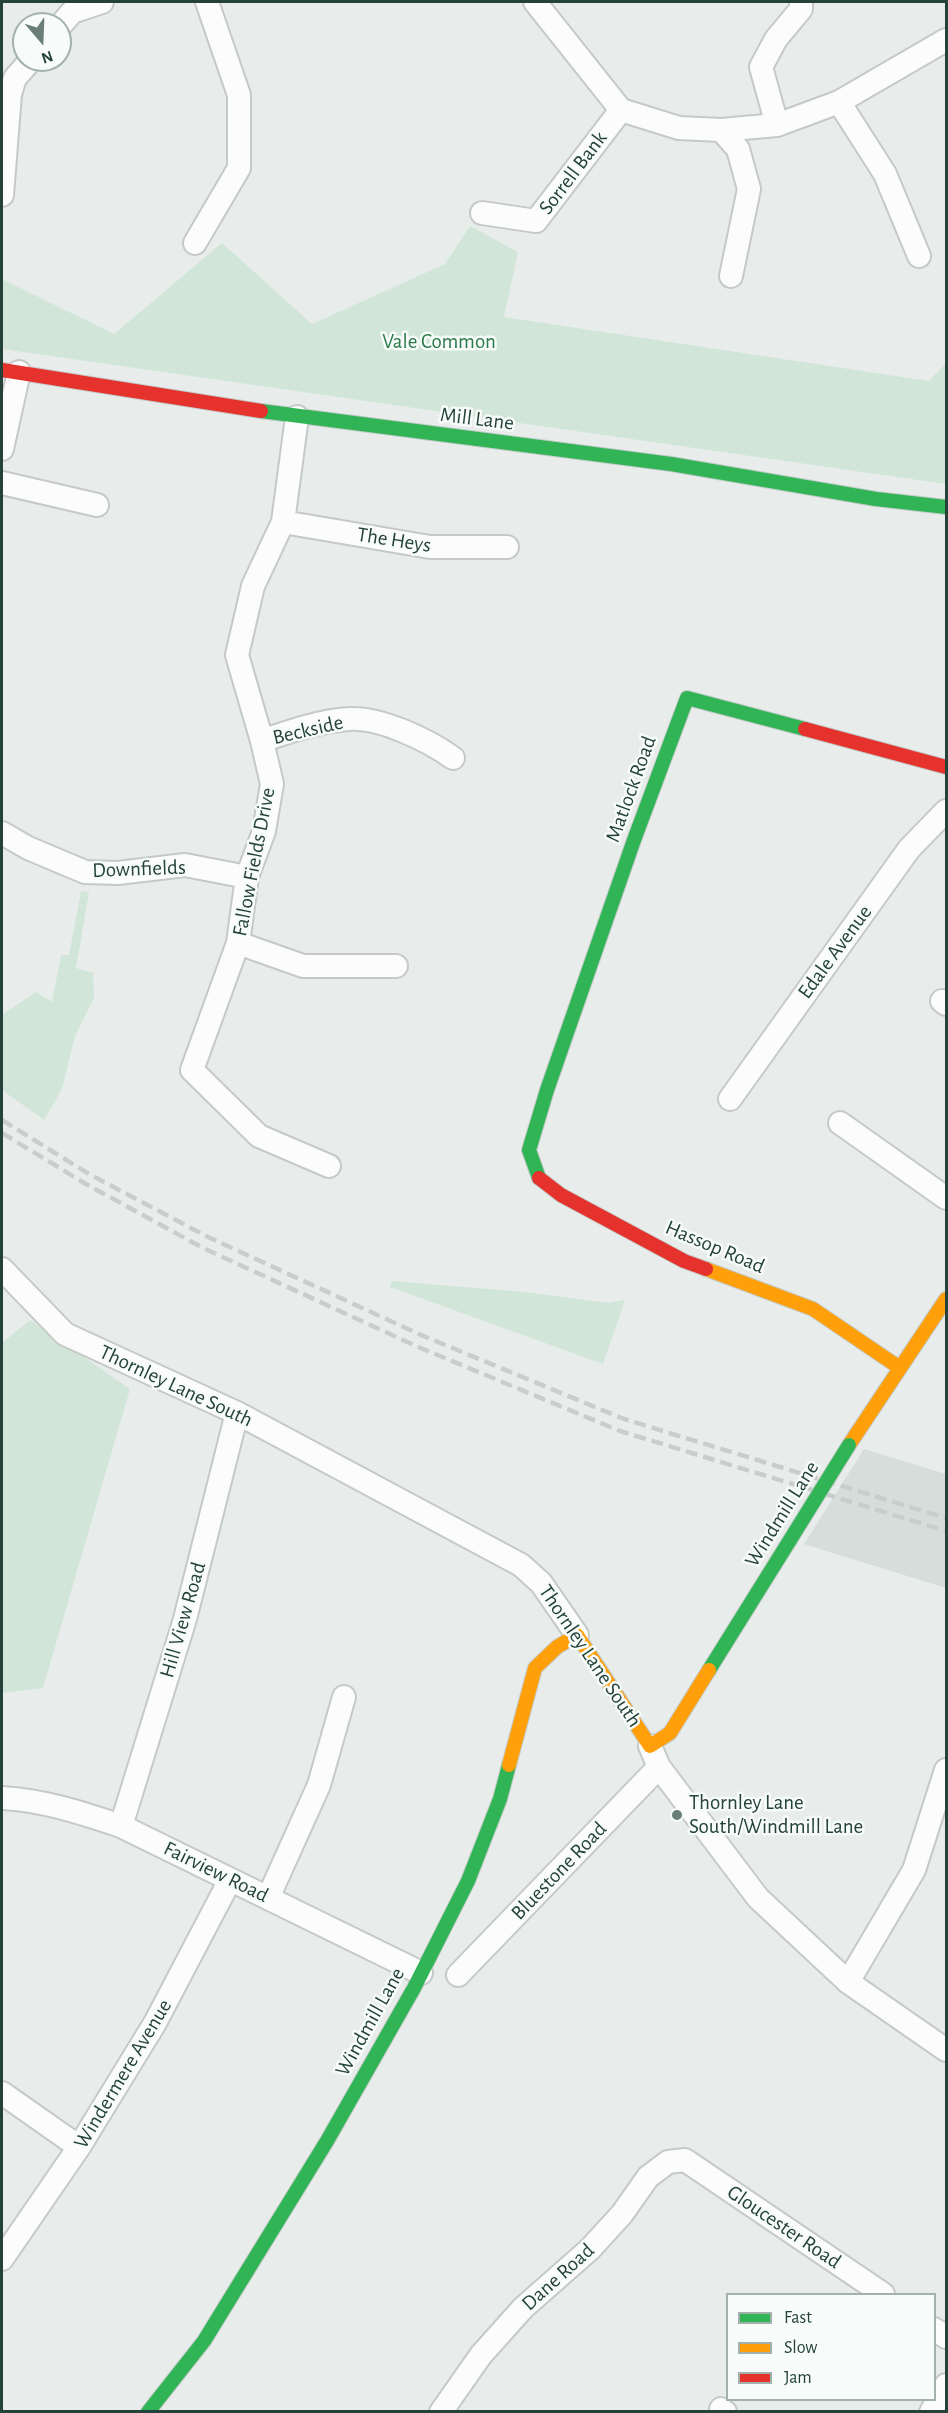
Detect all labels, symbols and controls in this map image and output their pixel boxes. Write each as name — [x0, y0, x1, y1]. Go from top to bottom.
north arrow — [12, 12, 72, 72]
text: N — [39, 48, 55, 67]
street label: Sorrell Bank — [533, 126, 613, 220]
park label: Vale Common — [382, 329, 496, 355]
street label: Mill Lane — [439, 402, 515, 436]
street label: The Heys — [355, 522, 433, 558]
street label: Beckside — [270, 710, 346, 750]
street label: Matlock Road — [600, 732, 662, 846]
street label: Fallow Fields Drive — [227, 785, 281, 939]
street label: Downfields — [92, 855, 186, 883]
street label: Edale Avenue — [793, 900, 877, 1004]
street label: Hassop Road — [662, 1215, 768, 1279]
street label: Thornley Lane South — [95, 1339, 257, 1433]
street label: Windmill Lane — [740, 1456, 824, 1572]
street label: Hill View Road — [154, 1559, 212, 1681]
street label: Thornley Lane South — [533, 1580, 647, 1732]
place label: Thornley Lane South/Windmill Lane — [689, 1790, 863, 1840]
marker: Thornley Lane South/Windmill Lane — [670, 1808, 684, 1822]
street label: Bluestone Road — [506, 1817, 612, 1925]
street label: Fairview Road — [160, 1836, 272, 1908]
street label: Windmill Lane — [330, 1963, 410, 2081]
street label: Windermere Avenue — [69, 1995, 177, 2153]
street label: Gloucester Road — [722, 2180, 846, 2274]
street label: Dane Road — [517, 2238, 599, 2316]
legend — [726, 2293, 936, 2401]
text: Fast — [784, 2309, 812, 2327]
text: Slow — [784, 2339, 817, 2357]
text: Jam — [784, 2369, 812, 2387]

